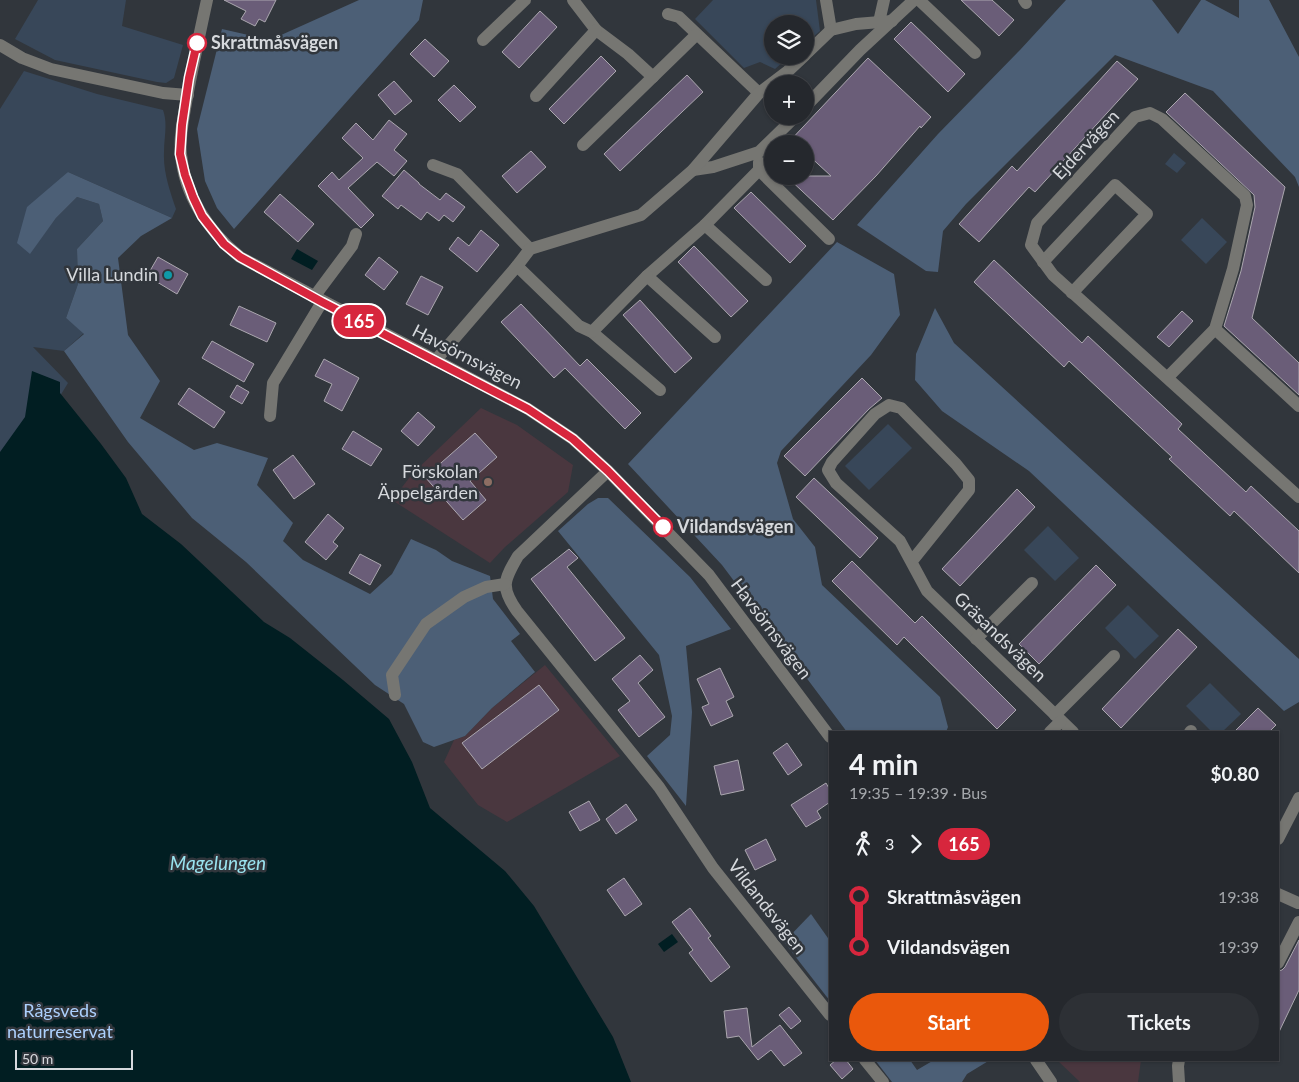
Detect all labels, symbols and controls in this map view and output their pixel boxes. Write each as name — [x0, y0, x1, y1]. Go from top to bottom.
map controls — [764, 15, 814, 185]
button: layers — [764, 15, 814, 65]
place label: Skrattmåsvägen — [211, 31, 338, 53]
marker: Skrattmåsvägen — [187, 33, 207, 53]
button: + — [764, 75, 814, 125]
street label: Ejdervägen — [1047, 105, 1123, 184]
button: − — [764, 135, 814, 185]
place label: Villa Lundin — [66, 263, 158, 285]
marker: Villa Lundin — [162, 269, 174, 281]
line badge: 165 — [330, 305, 388, 337]
text: 165 — [343, 310, 375, 332]
street label: Havsörnsvägen — [409, 319, 526, 393]
place label: Förskolan Äppelgården — [378, 460, 478, 503]
marker: Förskolan Äppelgården — [482, 476, 494, 488]
place label: Vildandsvägen — [676, 515, 794, 537]
marker: Vildandsvägen — [653, 517, 673, 537]
street label: Havsörnsvägen — [727, 574, 817, 683]
street label: Gräsandsvägen — [950, 587, 1051, 686]
text: 4 min — [849, 747, 918, 781]
text: $0.80 — [1210, 762, 1259, 785]
text: 19:35 – 19:39 · Bus — [849, 783, 987, 802]
icon: walk — [849, 830, 877, 858]
icon: forward — [902, 830, 930, 858]
text: 165 — [948, 833, 980, 855]
text: 3 — [885, 834, 894, 853]
water label: Magelungen — [170, 851, 266, 874]
street label: Vildandsvägen — [724, 855, 812, 958]
text: Skrattmåsvägen — [887, 885, 1021, 908]
text: 19:38 — [1218, 887, 1259, 906]
text: Vildandsvägen — [887, 935, 1010, 958]
text: 19:39 — [1218, 937, 1259, 956]
button: Start — [849, 993, 1049, 1051]
button: Tickets — [1059, 993, 1259, 1051]
park label: Rågsveds naturreservat — [7, 999, 113, 1042]
scale bar — [15, 1047, 132, 1070]
text: 50 m — [22, 1050, 53, 1067]

